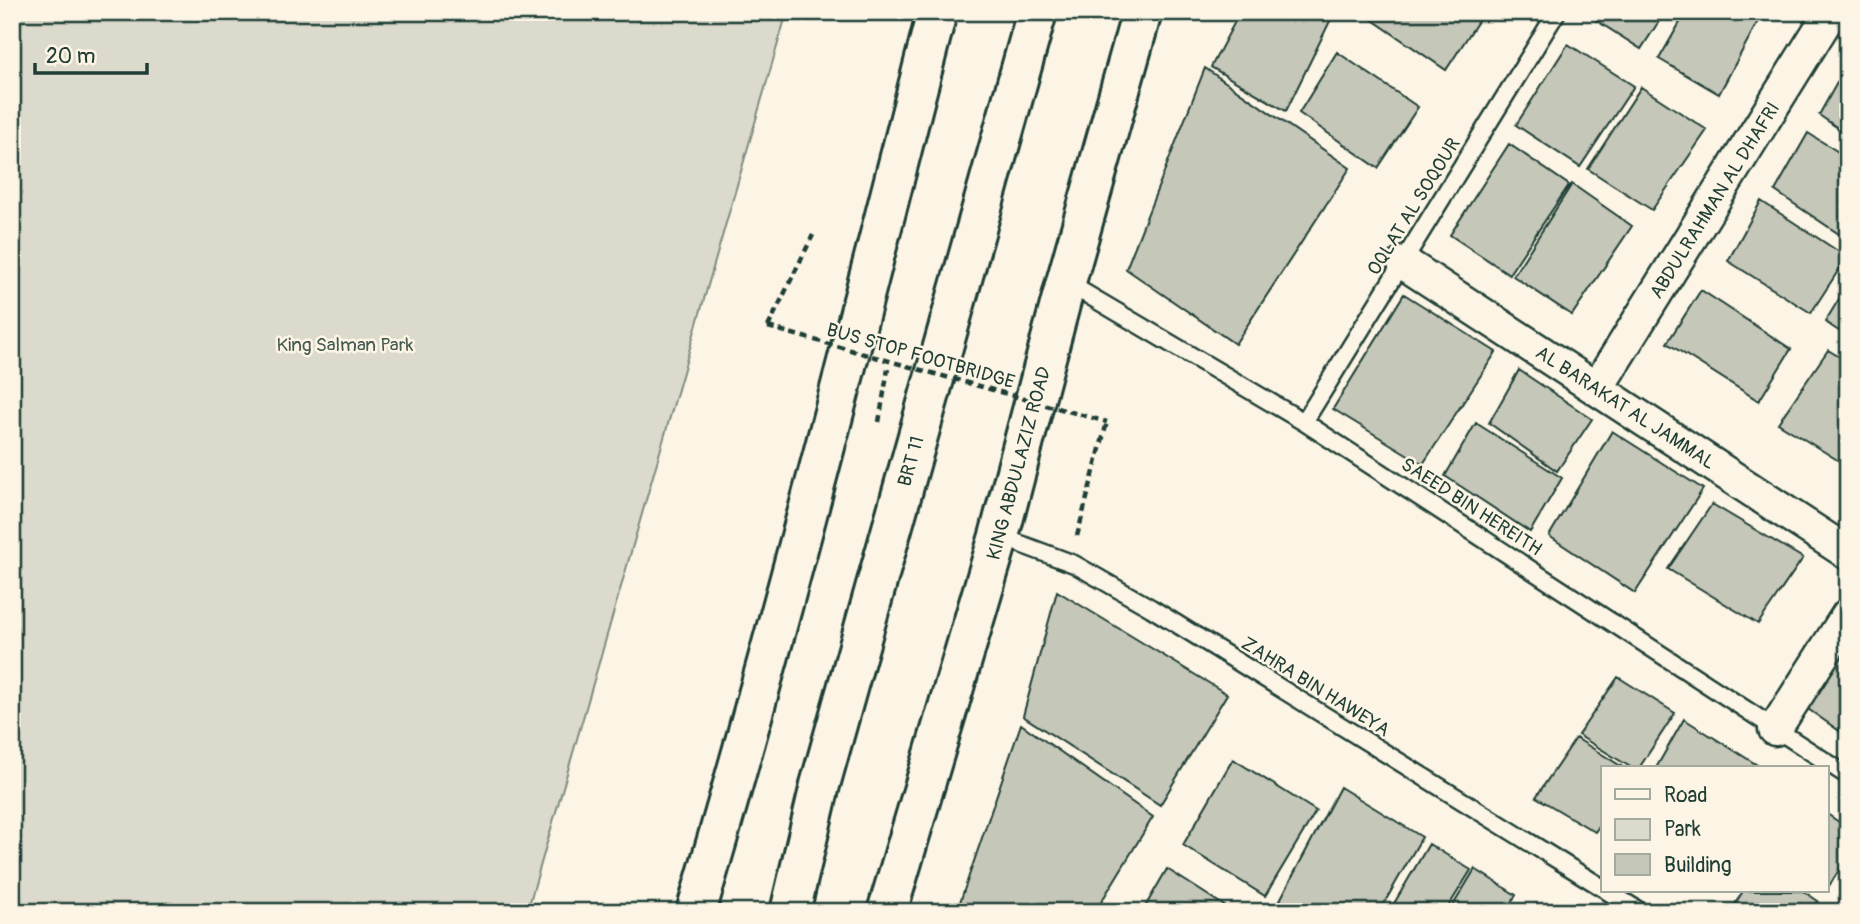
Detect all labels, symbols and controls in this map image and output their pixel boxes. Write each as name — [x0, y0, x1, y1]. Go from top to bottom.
scale bar — [35, 32, 147, 76]
text: 20 m — [46, 43, 95, 70]
street label: ABDULRAHMAN AL DHAFRI — [1644, 98, 1785, 303]
street label: OQLAT AL SOQOUR — [1362, 133, 1466, 280]
street label: BUS STOP FOOTBRIDGE — [824, 318, 1018, 394]
park label: King Salman Park — [277, 333, 413, 357]
street label: AL BARAKAT AL JAMMAL — [1531, 341, 1720, 475]
street label: KING ABDULAZIZ ROAD — [982, 364, 1056, 563]
street label: BRT 11 — [892, 433, 930, 489]
street label: SAEED BIN HEREITH — [1397, 452, 1546, 561]
street label: ZAHRA BIN HAWEYA — [1237, 631, 1394, 742]
legend — [1601, 766, 1828, 892]
text: Road — [1664, 782, 1708, 809]
text: Park — [1664, 816, 1701, 843]
text: Building — [1664, 852, 1731, 879]

